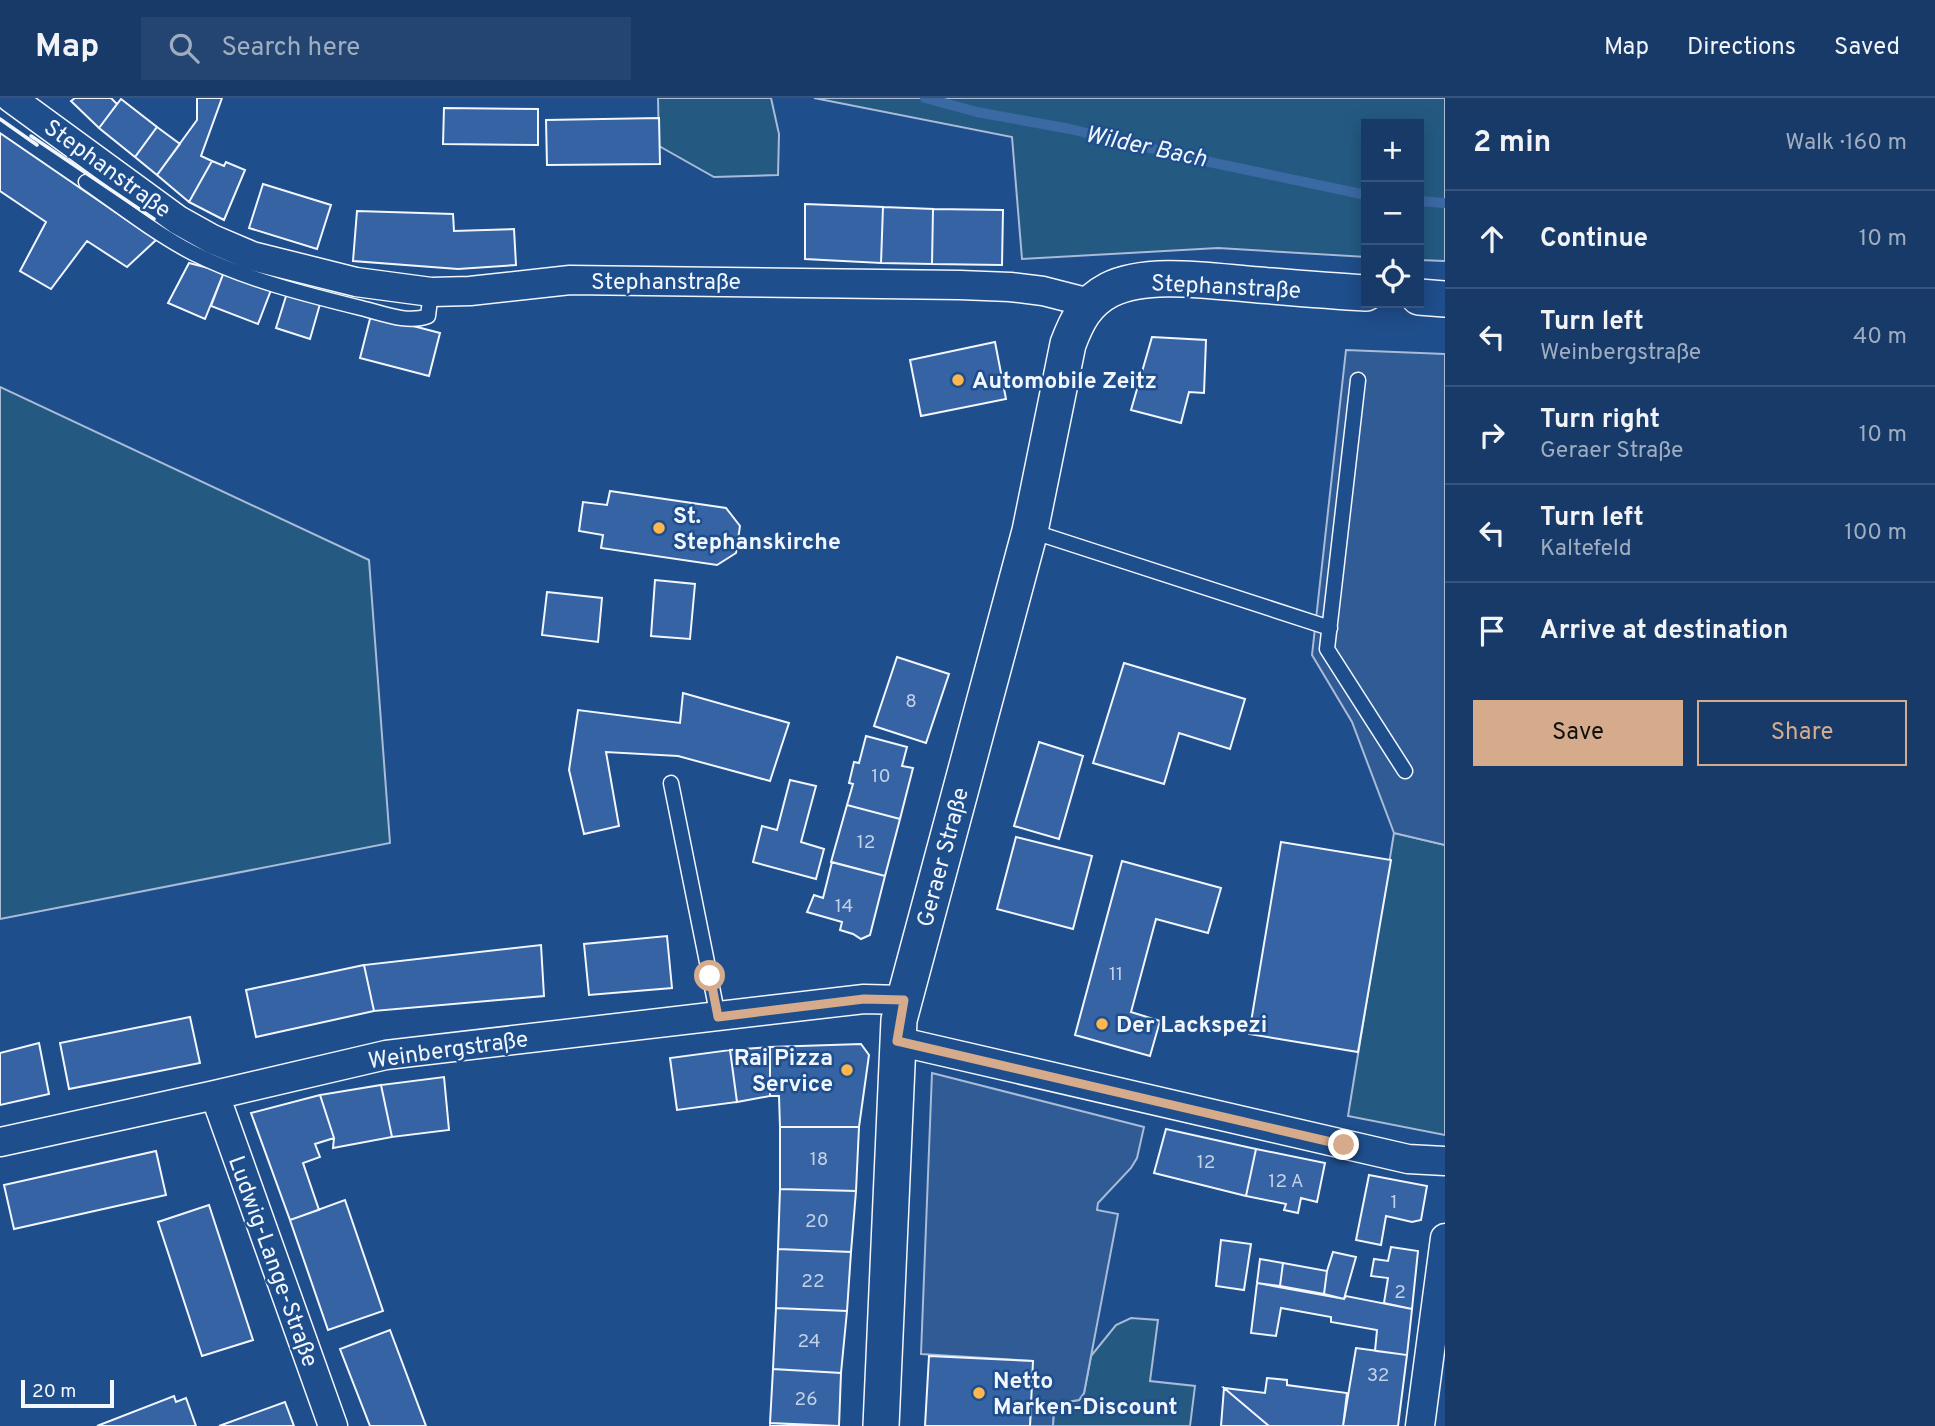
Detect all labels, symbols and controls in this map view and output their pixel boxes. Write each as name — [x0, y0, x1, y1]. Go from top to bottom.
search box — [141, 17, 631, 80]
text: Map — [35, 27, 99, 69]
icon: search — [165, 29, 203, 67]
text: Search here — [221, 32, 360, 65]
text: Map — [1604, 33, 1649, 63]
text: Directions — [1687, 33, 1796, 63]
text: Saved — [1834, 33, 1900, 63]
street label: Stephanstraße — [37, 114, 176, 226]
map controls — [1361, 119, 1424, 308]
button: + — [1361, 119, 1424, 182]
water label: Wilder Bach — [1082, 120, 1209, 175]
text: 2 min — [1473, 125, 1551, 162]
text: Walk · 160 m — [1785, 129, 1907, 158]
button: − — [1361, 182, 1424, 245]
icon: ahead — [1473, 220, 1511, 258]
text: Continue — [1540, 223, 1648, 256]
text: 10 m — [1859, 225, 1907, 254]
button: locate — [1361, 245, 1424, 308]
street label: Stephanstraße — [591, 269, 741, 298]
street label: Stephanstraße — [1150, 270, 1302, 307]
text: Turn left — [1540, 306, 1644, 339]
icon: left — [1473, 318, 1511, 356]
text: 40 m — [1853, 323, 1907, 352]
text: Weinbergstraße — [1540, 339, 1701, 368]
place label: Automobile Zeitz — [972, 368, 1157, 397]
marker: Automobile Zeitz — [950, 372, 966, 388]
text: Turn right — [1540, 404, 1660, 437]
icon: right — [1473, 416, 1511, 454]
text: 10 m — [1859, 421, 1907, 450]
text: Geraer Straße — [1540, 437, 1683, 466]
text: Turn left — [1540, 502, 1644, 535]
place label: St. Stephanskirche — [673, 503, 841, 558]
icon: left — [1473, 514, 1511, 552]
text: 100 m — [1844, 519, 1907, 548]
marker: St. Stephanskirche — [651, 520, 667, 536]
text: Kaltefeld — [1540, 535, 1632, 564]
icon: arrive — [1473, 612, 1511, 650]
text: Arrive at destination — [1540, 615, 1788, 648]
house number: 8 — [905, 690, 917, 714]
button: Save — [1473, 700, 1683, 766]
button: Share — [1697, 700, 1907, 766]
house number: 10 — [871, 765, 891, 789]
street label: Geraer Straße — [912, 785, 977, 931]
house number: 12 — [857, 831, 875, 855]
house number: 14 — [835, 895, 853, 919]
route start — [694, 960, 725, 991]
house number: 11 — [1109, 963, 1123, 987]
place label: Der Lackspezi — [1116, 1012, 1267, 1041]
marker: Der Lackspezi — [1094, 1016, 1110, 1032]
street label: Weinbergstraße — [366, 1026, 530, 1077]
place label: Rai Pizza Service — [734, 1045, 833, 1100]
marker: Rai Pizza Service — [839, 1062, 855, 1078]
route end — [1328, 1129, 1359, 1160]
house number: 18 — [810, 1148, 828, 1172]
house number: 12 — [1197, 1151, 1215, 1175]
street label: Ludwig-Lange-Straße — [220, 1152, 323, 1371]
house number: 12 A — [1268, 1170, 1304, 1194]
house number: 1 — [1390, 1191, 1398, 1215]
house number: 20 — [805, 1210, 829, 1234]
house number: 22 — [801, 1270, 825, 1294]
house number: 2 — [1394, 1281, 1406, 1305]
house number: 24 — [797, 1330, 821, 1354]
house number: 32 — [1367, 1364, 1389, 1388]
place label: Netto Marken-Discount — [993, 1368, 1178, 1423]
scale bar — [21, 1377, 114, 1409]
text: 20 m — [32, 1380, 76, 1404]
marker: Netto Marken-Discount — [971, 1385, 987, 1401]
house number: 26 — [795, 1388, 817, 1412]

